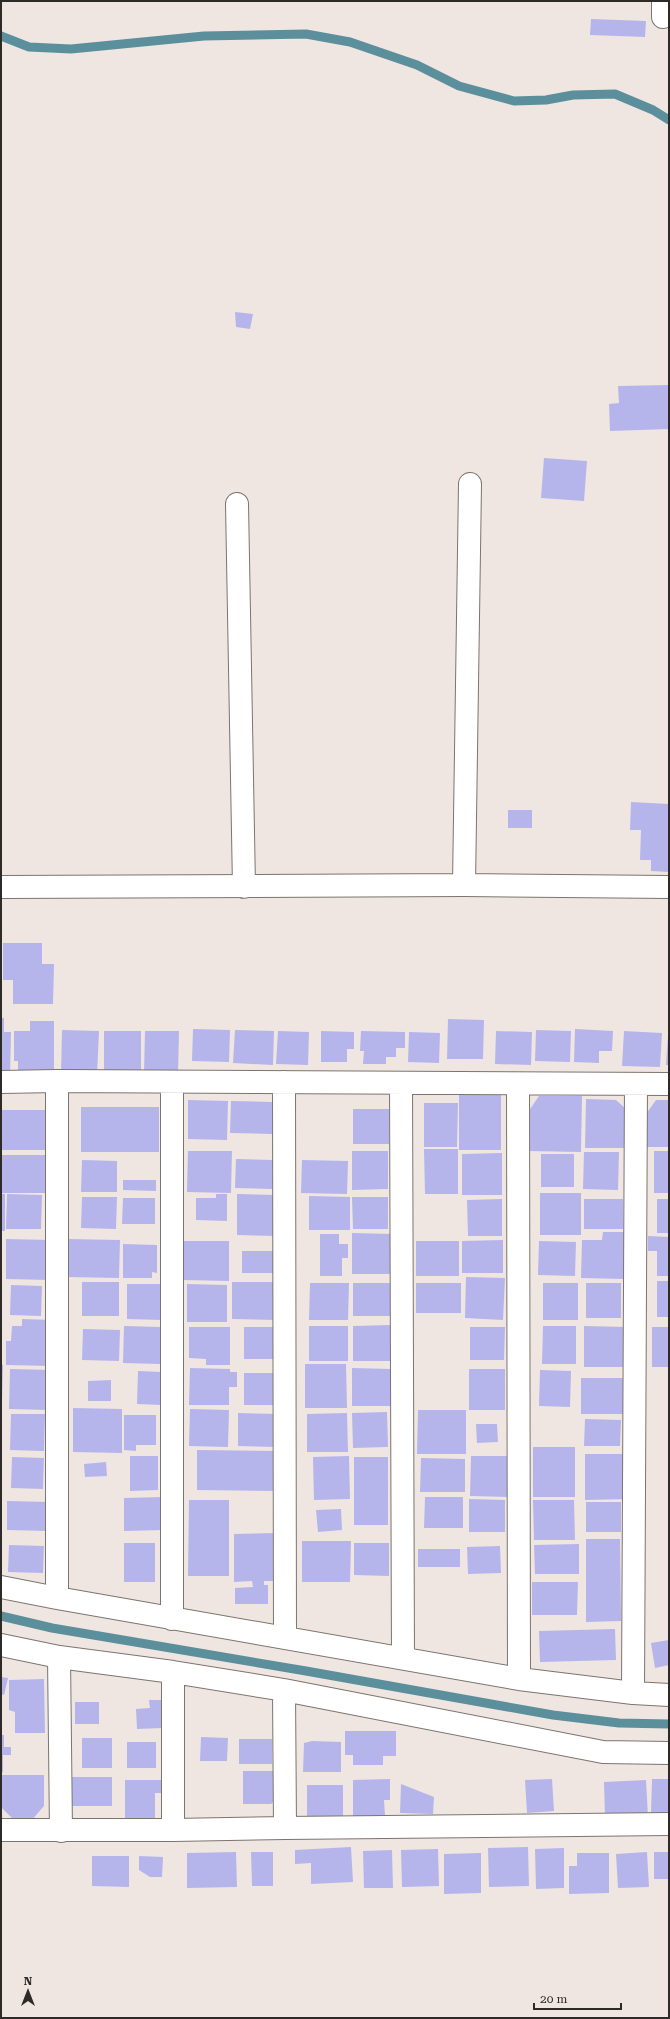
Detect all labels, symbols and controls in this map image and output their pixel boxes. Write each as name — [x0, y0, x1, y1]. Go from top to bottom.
north arrow — [8, 1971, 48, 2011]
text: N — [24, 1975, 33, 1988]
scale bar — [534, 1985, 621, 2011]
text: 20 m — [540, 1992, 567, 2006]

